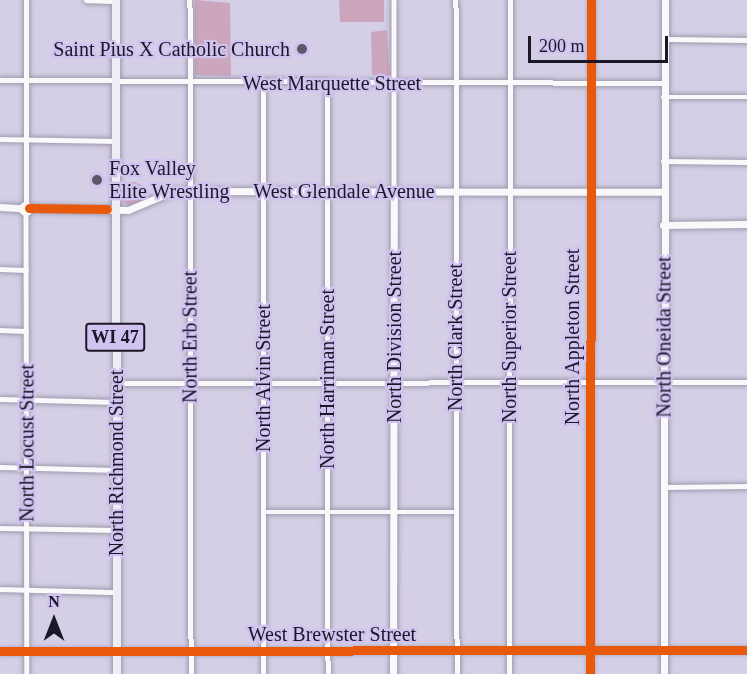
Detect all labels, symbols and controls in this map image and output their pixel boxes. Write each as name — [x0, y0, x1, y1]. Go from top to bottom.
scale bar — [531, 24, 670, 62]
text: 200 m — [539, 36, 585, 56]
place label: Saint Pius X Catholic Church — [53, 37, 290, 61]
marker: Saint Pius X Catholic Church — [295, 42, 309, 56]
street label: West Marquette Street — [243, 71, 421, 95]
place label: Fox Valley Elite Wrestling — [109, 156, 230, 203]
marker: Fox Valley Elite Wrestling — [90, 173, 104, 187]
street label: West Glendale Avenue — [253, 179, 435, 203]
street label: North Appleton Street — [560, 248, 584, 426]
street label: North Division Street — [382, 251, 406, 423]
street label: North Superior Street — [497, 251, 521, 423]
street label: North Oneida Street — [652, 256, 676, 418]
street label: North Clark Street — [443, 263, 467, 411]
street label: North Erb Street — [178, 271, 202, 403]
street label: North Harriman Street — [315, 289, 339, 469]
street label: North Alvin Street — [251, 304, 275, 452]
road number: WI 47 — [85, 322, 145, 352]
street label: North Locust Street — [15, 364, 39, 522]
street label: North Richmond Street — [104, 370, 128, 556]
north arrow — [24, 590, 84, 650]
text: N — [48, 593, 60, 610]
street label: West Brewster Street — [248, 622, 416, 646]

